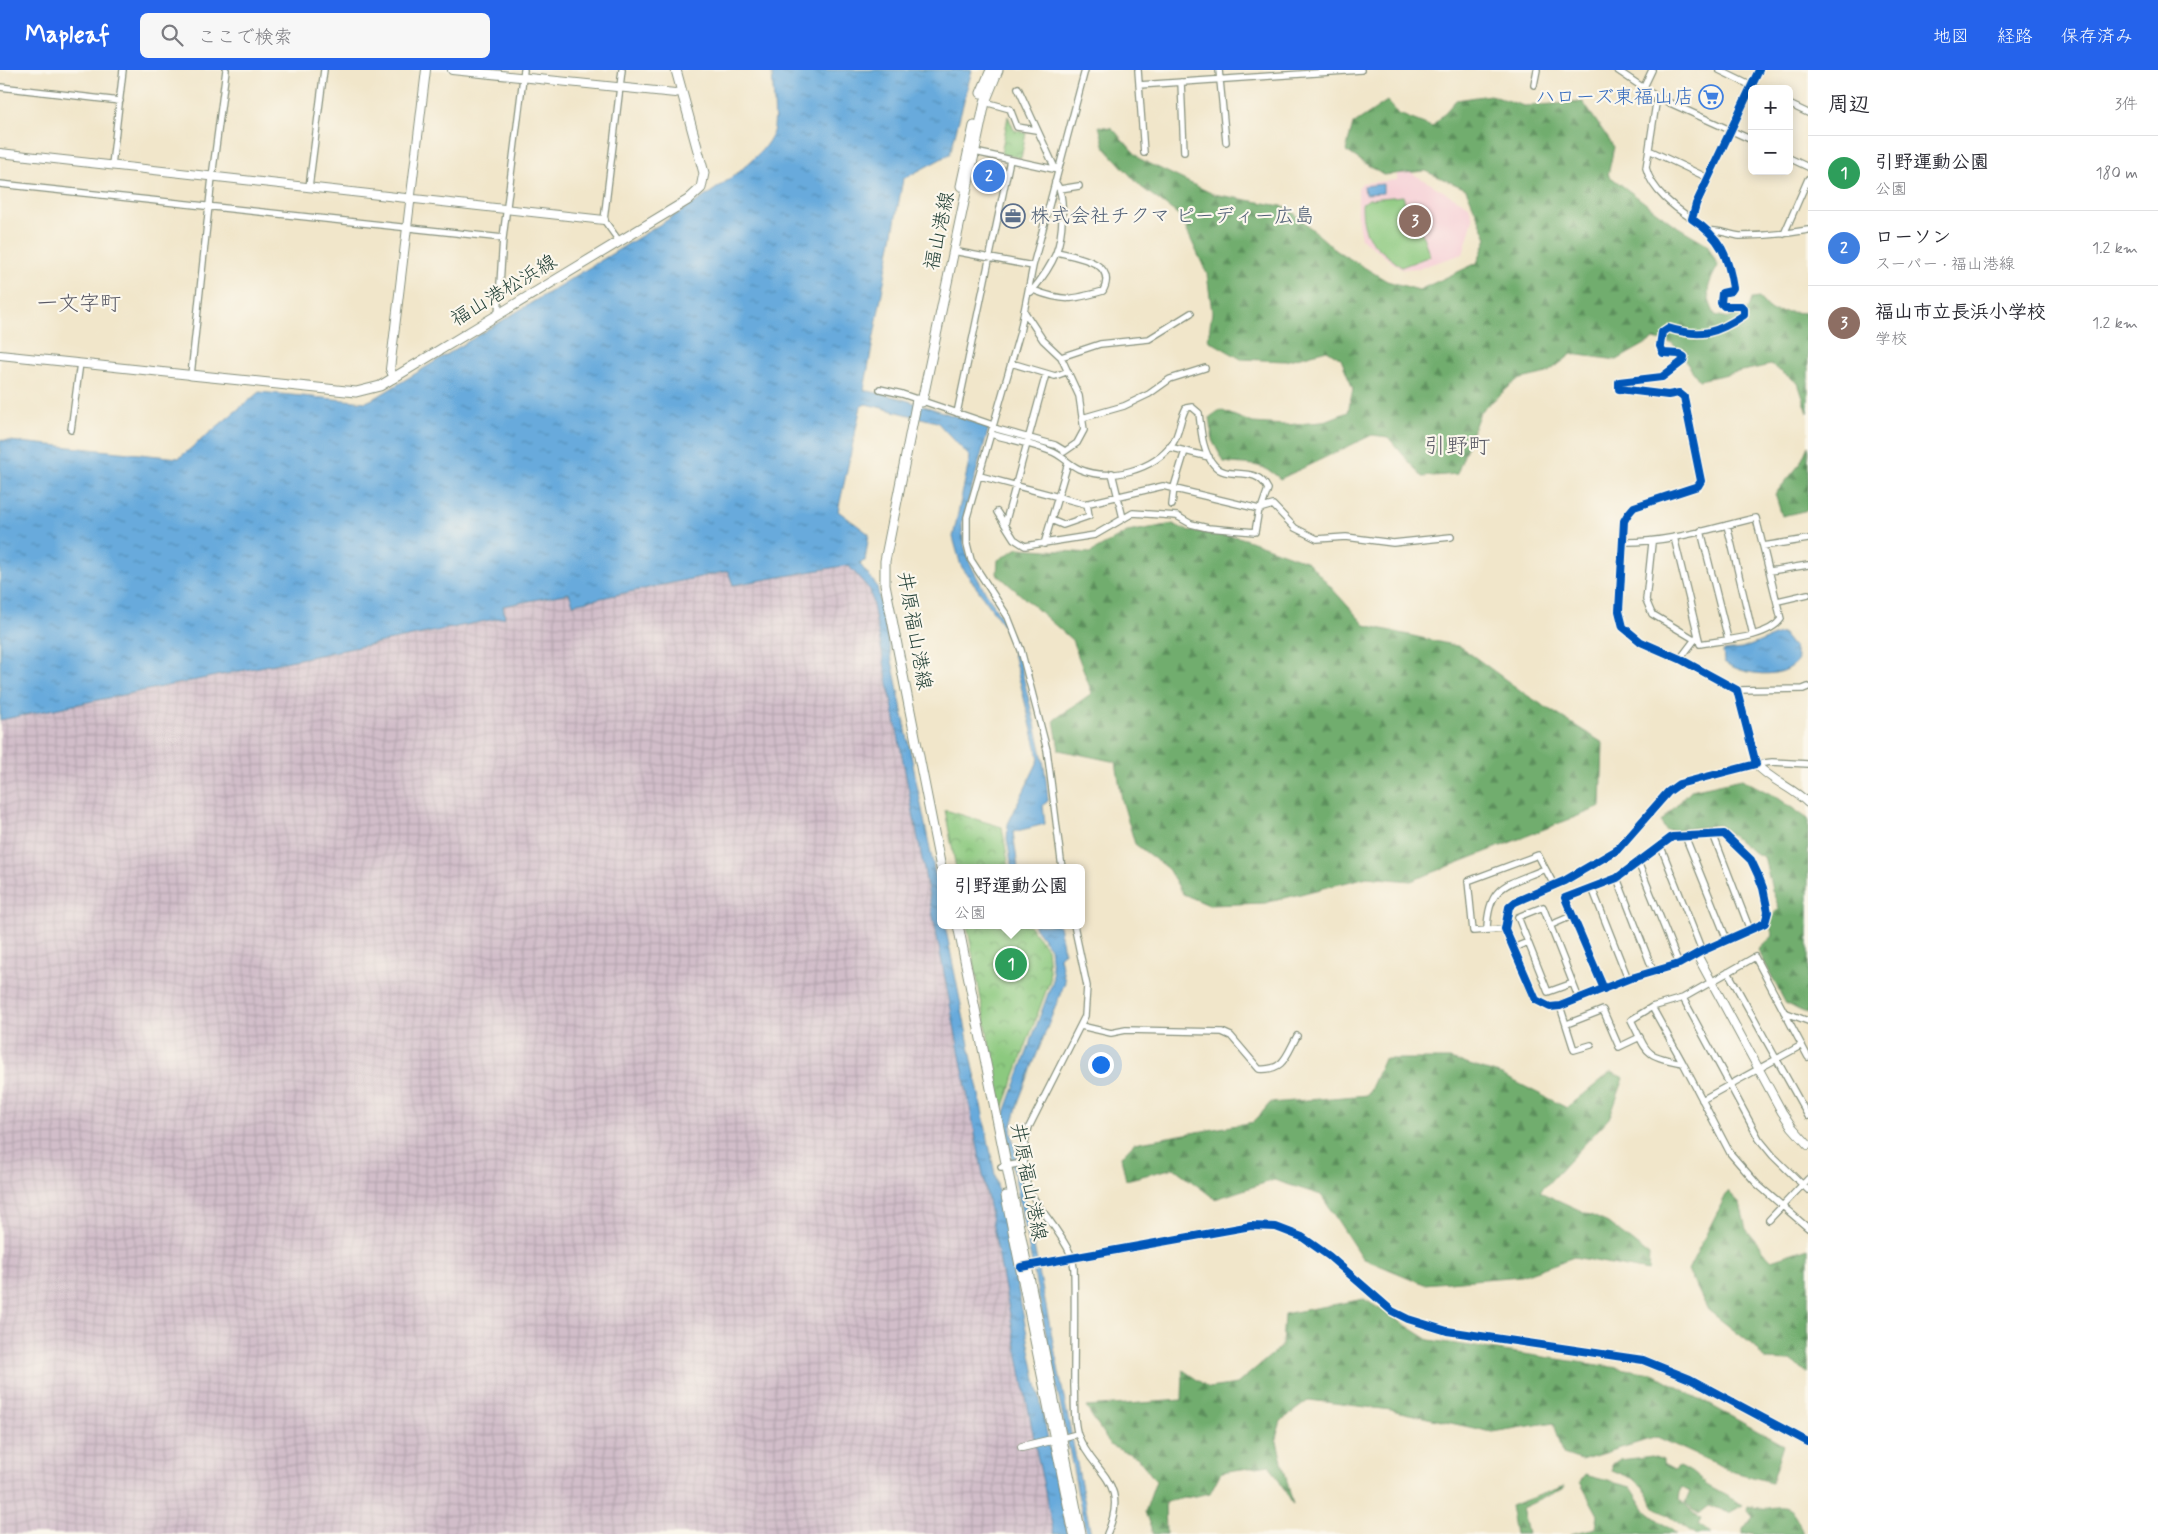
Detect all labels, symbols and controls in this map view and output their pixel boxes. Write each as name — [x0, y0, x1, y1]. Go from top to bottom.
search box — [140, 13, 490, 58]
text: Mapleaf — [25, 20, 110, 51]
icon: search — [158, 21, 186, 49]
text: ここで検索 — [198, 25, 293, 50]
text: 地図 — [1933, 25, 1969, 49]
text: 経路 — [1997, 25, 2033, 49]
text: 保存済み — [2061, 25, 2133, 49]
place label: ハローズ東福山店 — [1536, 84, 1694, 111]
supermarket icon: ハローズ東福山店 — [1698, 84, 1724, 110]
map controls — [1748, 85, 1793, 175]
button: + — [1748, 85, 1793, 130]
text: 周辺 — [1828, 91, 1870, 119]
text: 3件 — [2115, 94, 2138, 115]
button: − — [1748, 130, 1793, 175]
text: 引野運動公園 — [1875, 150, 1989, 175]
pin: 2 — [973, 157, 1005, 195]
text: 1 — [1840, 163, 1848, 184]
text: 180 m — [2095, 163, 2138, 184]
text: 公園 — [1875, 179, 1907, 200]
street label: 福山港線 — [918, 189, 962, 273]
pin: 3 — [1399, 202, 1431, 240]
office icon: 株式会社チクマ ピーディー広島 — [1000, 203, 1026, 229]
place label: 株式会社チクマ ピーディー広島 — [1030, 203, 1314, 230]
text: ローソン — [1875, 225, 1951, 250]
text: 2 — [1840, 238, 1848, 259]
text: 1.2 km — [2092, 238, 2138, 259]
street label: 福山港松浜線 — [446, 249, 562, 333]
text: スーパー · 福山港線 — [1875, 254, 2015, 275]
district label: 一文字町 — [37, 290, 121, 318]
text: 福山市立長浜小学校 — [1875, 300, 2046, 325]
text: 3 — [1840, 313, 1848, 334]
text: 1.2 km — [2092, 313, 2138, 334]
text: 学校 — [1875, 329, 1907, 350]
district label: 引野町 — [1424, 433, 1490, 461]
street label: 井原福山港線 — [890, 570, 938, 692]
popup — [937, 864, 1085, 929]
text: 引野運動公園 — [954, 874, 1068, 899]
text: 公園 — [954, 903, 986, 924]
pin: 1 — [995, 945, 1027, 983]
your location — [1088, 1052, 1114, 1078]
street label: 井原福山港線 — [1003, 1121, 1053, 1243]

